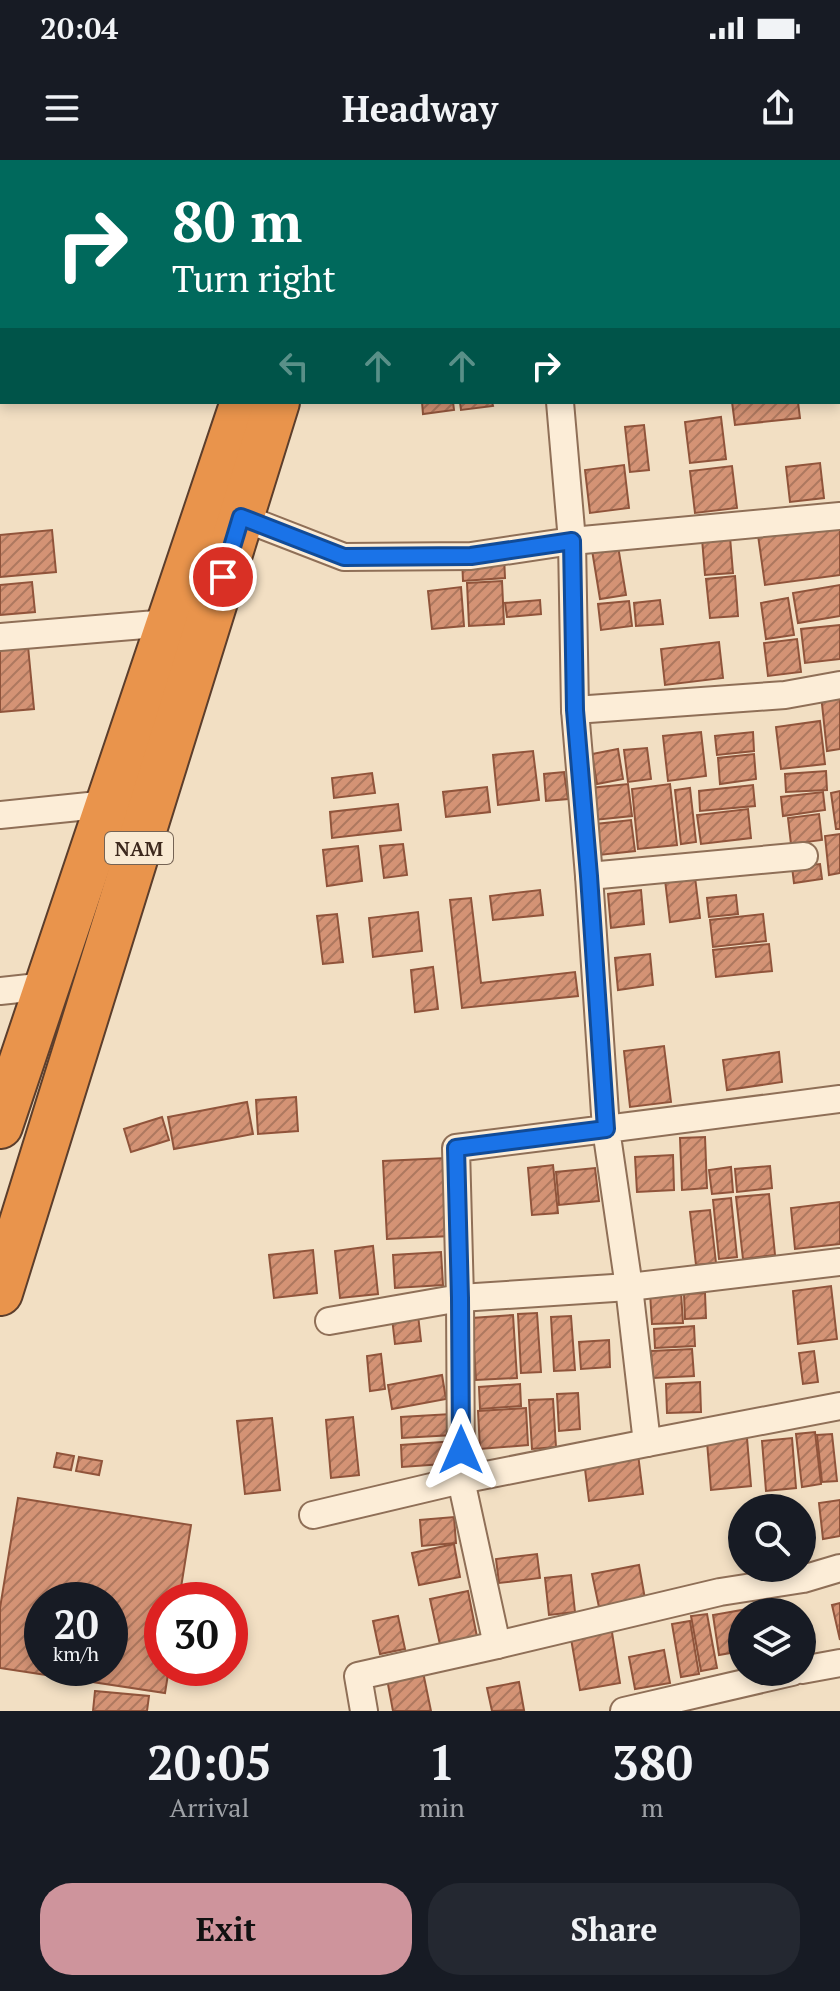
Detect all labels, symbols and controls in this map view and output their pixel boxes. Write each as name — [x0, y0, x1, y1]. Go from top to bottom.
text: 20:04 — [40, 8, 118, 48]
text: Headway — [342, 85, 498, 132]
icon: menu — [40, 86, 84, 130]
icon: share — [756, 86, 800, 130]
text: 80 m — [172, 184, 302, 258]
icon: right — [40, 192, 144, 296]
text: Turn right — [172, 255, 336, 302]
icon: left — [272, 344, 316, 388]
icon: ahead — [356, 344, 400, 388]
icon: ahead — [440, 344, 484, 388]
icon: right — [524, 344, 568, 388]
pin — [189, 543, 257, 611]
icon: arrive — [201, 555, 245, 599]
road number: NAM — [105, 832, 173, 864]
position arrow — [419, 1408, 503, 1492]
map controls — [728, 1494, 816, 1686]
button: search — [728, 1494, 816, 1582]
speed limit sign: 30 — [144, 1582, 248, 1686]
text: 20 — [53, 1597, 99, 1650]
button: layers — [728, 1598, 816, 1686]
text: km/h — [53, 1640, 99, 1667]
text: 20:05 — [147, 1730, 272, 1794]
text: 1 — [428, 1730, 455, 1794]
text: 380 — [612, 1730, 693, 1794]
text: Arrival — [170, 1790, 249, 1824]
text: min — [419, 1790, 465, 1824]
text: m — [641, 1790, 664, 1824]
button: Exit — [40, 1883, 412, 1975]
button: Share — [428, 1883, 800, 1975]

